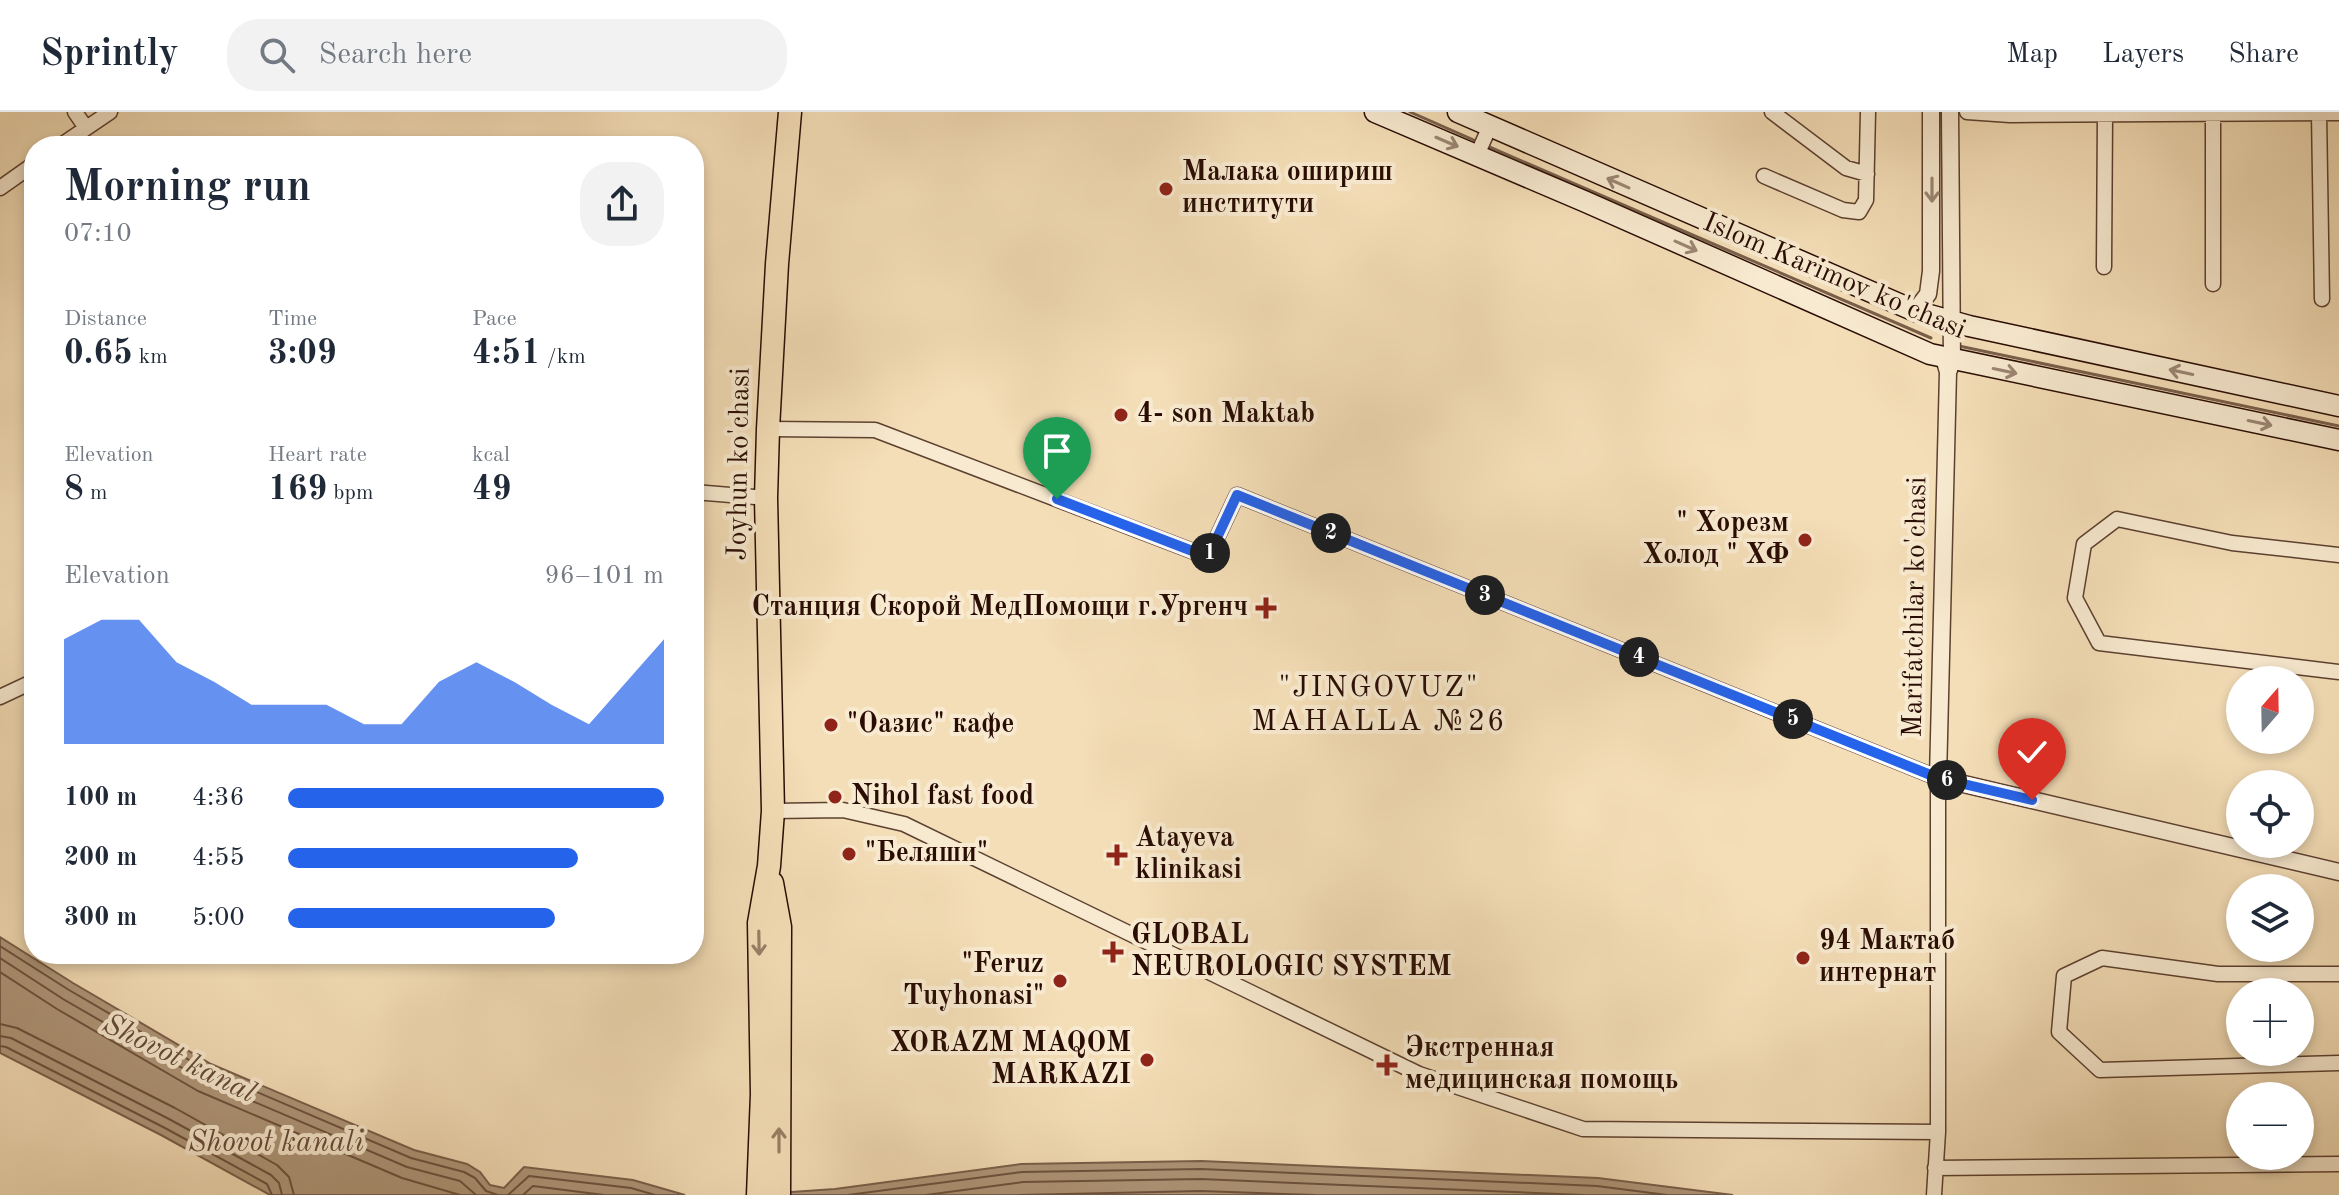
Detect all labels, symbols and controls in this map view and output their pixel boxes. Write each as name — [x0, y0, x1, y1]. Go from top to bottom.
search box — [227, 19, 787, 91]
icon: search — [255, 33, 299, 77]
text: Sprintly — [40, 36, 179, 74]
text: Search here — [319, 40, 472, 70]
text: Map — [2006, 41, 2058, 69]
text: Layers — [2102, 41, 2184, 69]
text: Share — [2228, 41, 2299, 69]
one-way arrow — [1434, 136, 1459, 151]
place label: Малака ошириш институти — [1182, 159, 1393, 219]
button: share — [580, 162, 664, 246]
text: Morning run — [64, 166, 311, 210]
one-way arrow — [1607, 174, 1631, 189]
one-way arrow — [1924, 176, 1940, 203]
marker: Малака ошириш институти — [1157, 180, 1175, 198]
street label: Islom Karimov ko'chasi — [1698, 209, 1970, 345]
text: 07:10 — [64, 221, 132, 247]
one-way arrow — [1673, 239, 1697, 254]
text: Distance — [64, 308, 147, 330]
text: Time — [268, 308, 317, 330]
text: Pace — [472, 308, 517, 330]
text: 0.65 — [64, 337, 133, 371]
text: 3:09 — [268, 337, 337, 371]
text: 4:51 — [472, 337, 541, 371]
text: km — [133, 346, 168, 368]
text: /km — [541, 346, 586, 368]
one-way arrow — [1992, 364, 2017, 379]
one-way arrow — [2168, 364, 2194, 379]
street label: Joyhun ko'chasi — [724, 367, 756, 561]
place label: 4- son Maktab — [1137, 401, 1315, 429]
marker: 4- son Maktab — [1112, 406, 1130, 424]
one-way arrow — [2246, 416, 2272, 431]
pin — [1023, 417, 1091, 499]
icon: arrive — [1035, 429, 1079, 473]
text: Elevation — [64, 444, 154, 466]
text: Heart rate — [268, 444, 367, 466]
text: kcal — [472, 444, 510, 466]
text: 8 — [64, 473, 84, 507]
text: 169 — [268, 473, 327, 507]
text: 49 — [472, 473, 511, 507]
street label: Marifatchilar ko'chasi — [1900, 476, 1932, 738]
text: m — [84, 482, 107, 504]
text: bpm — [327, 482, 373, 504]
place label: " Хорезм Холод " ХФ — [1642, 510, 1789, 570]
pin: 2 — [1311, 513, 1351, 553]
text: 2 — [1325, 522, 1337, 544]
marker: " Хорезм Холод " ХФ — [1796, 531, 1814, 549]
pin: 1 — [1190, 533, 1230, 573]
text: 1 — [1204, 542, 1216, 564]
text: Elevation — [64, 563, 170, 589]
text: 96–101 m — [545, 563, 664, 589]
pin: 3 — [1465, 575, 1505, 615]
text: 3 — [1479, 584, 1491, 606]
place label: Станция Скорой МедПомощи г.Ургенч — [751, 593, 1248, 622]
marker: Станция Скорой МедПомощи г.Ургенч — [1255, 597, 1277, 619]
pin: 4 — [1619, 637, 1659, 677]
text: 4 — [1633, 646, 1645, 668]
north arrow — [2226, 666, 2314, 754]
map controls — [2226, 666, 2314, 1170]
district label: "JINGOVUZ" MAHALLA №26 — [1252, 673, 1506, 737]
pin: 5 — [1773, 699, 1813, 739]
text: 5 — [1787, 708, 1799, 730]
place label: "Оазис" кафе — [847, 710, 1015, 739]
marker: "Оазис" кафе — [822, 716, 840, 734]
pin — [1998, 718, 2066, 800]
icon: check — [2010, 730, 2054, 774]
pin: 6 — [1927, 760, 1967, 800]
text: 6 — [1941, 769, 1953, 791]
button: locate — [2226, 770, 2314, 858]
place label: Nihol fast food — [851, 783, 1034, 811]
text: 100 m — [64, 785, 137, 811]
text: 4:36 — [192, 785, 245, 811]
marker: Nihol fast food — [826, 788, 844, 806]
place label: Atayeva klinikasi — [1135, 825, 1242, 885]
place label: "Беляши" — [865, 840, 988, 868]
marker: Atayeva klinikasi — [1106, 844, 1128, 866]
text: 200 m — [64, 845, 137, 871]
text: 4:55 — [192, 845, 245, 871]
marker: "Беляши" — [840, 845, 858, 863]
button: layers — [2226, 874, 2314, 962]
text: 300 m — [64, 905, 137, 931]
text: 5:00 — [192, 905, 245, 931]
place label: GLOBAL NEUROLOGIC SYSTEM — [1131, 922, 1452, 982]
place label: 94 Мактаб интернат — [1819, 928, 1955, 988]
one-way arrow — [751, 929, 767, 956]
marker: GLOBAL NEUROLOGIC SYSTEM — [1102, 941, 1124, 963]
marker: 94 Мактаб интернат — [1794, 949, 1812, 967]
place label: "Feruz Tuyhonasi" — [903, 951, 1044, 1011]
marker: "Feruz Tuyhonasi" — [1051, 972, 1069, 990]
button: + — [2226, 978, 2314, 1066]
water label: Shovot kanal — [98, 1009, 260, 1109]
place label: XORAZM MAQOM MARKAZI — [890, 1030, 1131, 1090]
place label: Экстренная медицинская помощь — [1405, 1034, 1678, 1095]
marker: XORAZM MAQOM MARKAZI — [1138, 1051, 1156, 1069]
marker: Экстренная медицинская помощь — [1376, 1054, 1398, 1076]
button: − — [2226, 1082, 2314, 1170]
one-way arrow — [771, 1127, 787, 1154]
water label: Shovot kanali — [188, 1128, 364, 1158]

